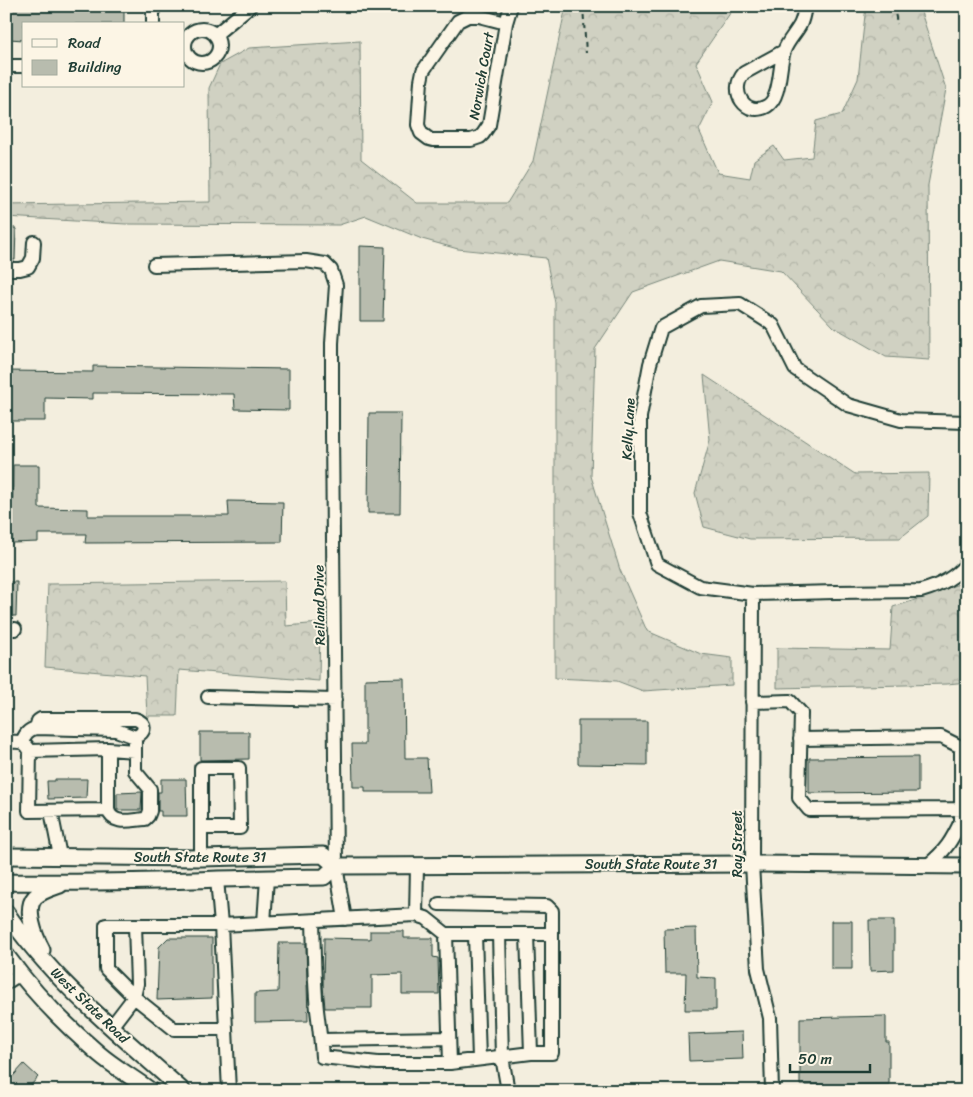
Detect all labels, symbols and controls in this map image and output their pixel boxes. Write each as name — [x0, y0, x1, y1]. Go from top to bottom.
legend — [22, 22, 185, 88]
street label: Norwich Court — [461, 29, 502, 122]
text: Road — [68, 30, 101, 56]
text: Building — [68, 54, 122, 80]
street label: Kelly Lane — [614, 397, 643, 461]
street label: Reiland Drive — [306, 564, 333, 646]
street label: Ray Street — [725, 810, 750, 878]
street label: South State Route 31 — [134, 845, 266, 870]
street label: South State Route 31 — [585, 852, 717, 877]
street label: West State Road — [44, 961, 136, 1051]
scale bar — [790, 1042, 870, 1074]
text: 50 m — [798, 1046, 833, 1072]

